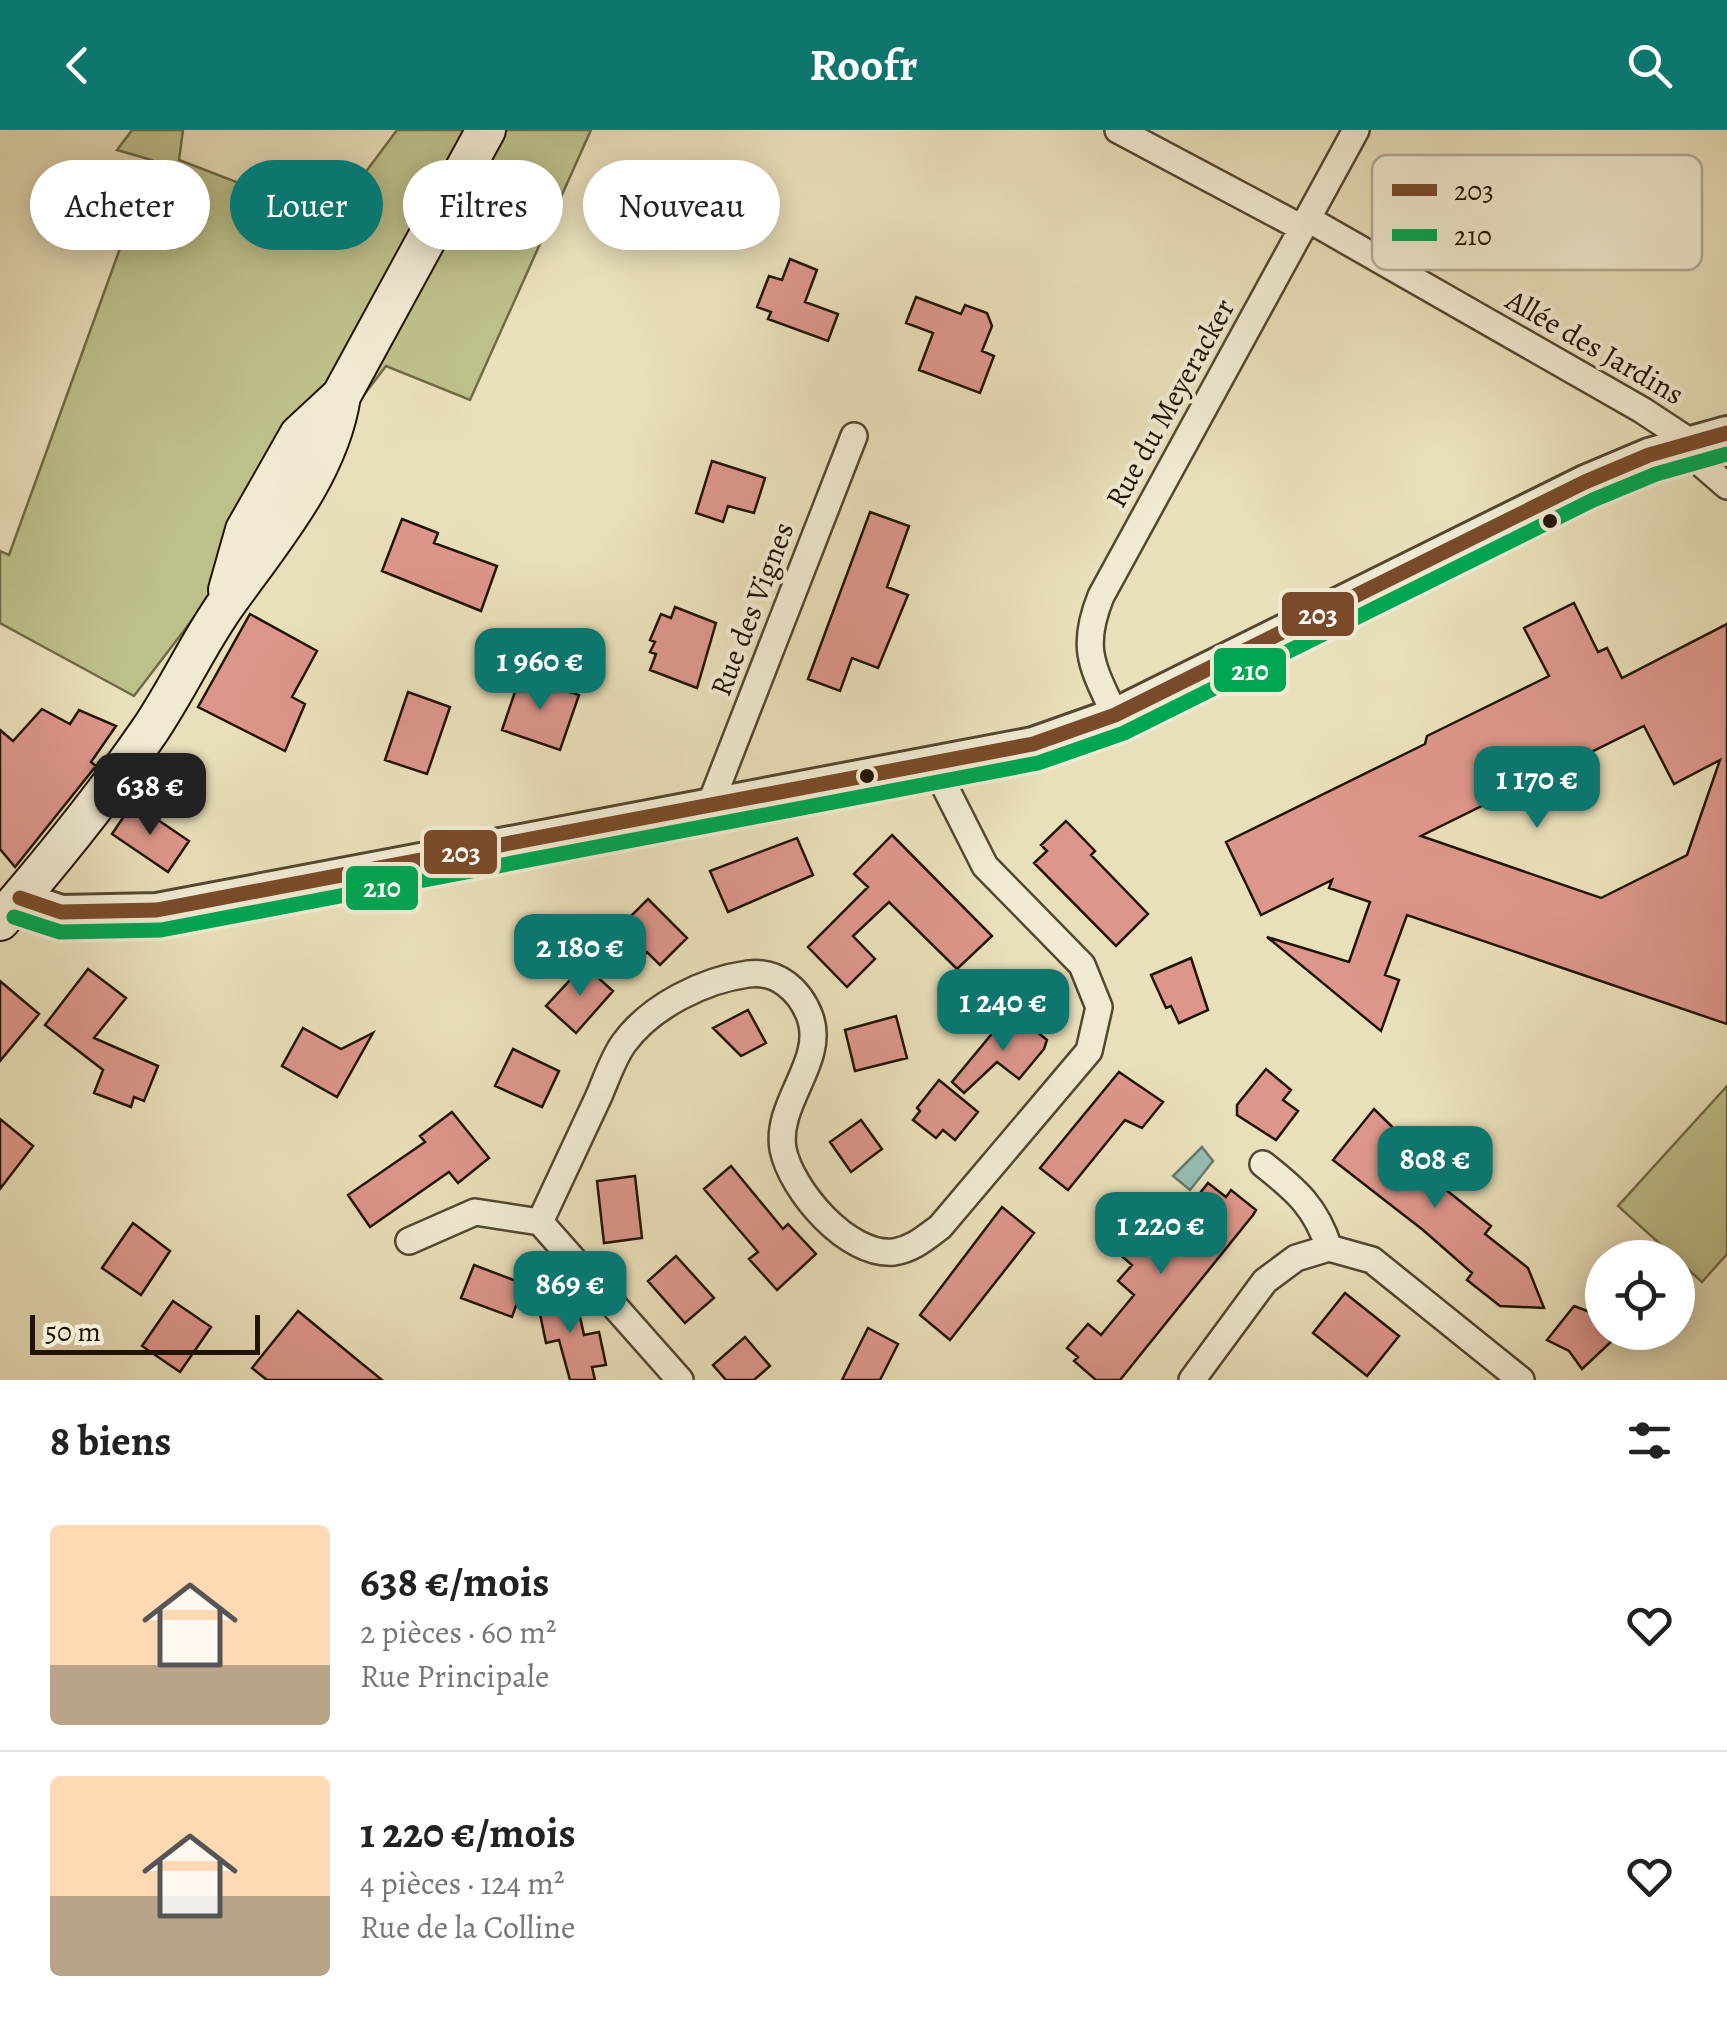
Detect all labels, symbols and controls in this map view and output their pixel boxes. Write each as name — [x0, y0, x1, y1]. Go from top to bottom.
text: Roofr — [810, 34, 917, 96]
icon: back — [50, 38, 105, 93]
icon: search — [1622, 38, 1677, 93]
legend — [1372, 155, 1702, 270]
chip: Acheter — [30, 160, 210, 250]
chip: Louer — [230, 160, 383, 250]
chip: Filtres — [403, 160, 563, 250]
chip: Nouveau — [583, 160, 780, 250]
text: 203 — [1454, 172, 1494, 210]
text: 210 — [1454, 217, 1492, 255]
street label: Allée des Jardins — [1498, 279, 1691, 414]
street label: Rue du Meyeracker — [1096, 291, 1244, 515]
unlabelled marker — [1540, 511, 1560, 531]
street label: Rue des Vignes — [701, 516, 803, 702]
line badge: 203 — [1280, 590, 1356, 638]
text: 203 — [1298, 596, 1338, 634]
pin: 1 960 € — [448, 628, 632, 713]
text: 1 960 € — [497, 638, 583, 682]
line badge: 210 — [1212, 646, 1288, 694]
text: 210 — [1231, 652, 1269, 690]
pin: 1 170 € — [1445, 746, 1629, 831]
pin: 638 € — [80, 753, 220, 838]
text: 1 170 € — [1496, 756, 1578, 800]
text: 638 € — [116, 763, 184, 807]
unlabelled marker — [857, 766, 877, 786]
line badge: 203 — [422, 828, 499, 876]
text: 203 — [441, 834, 481, 872]
line badge: 210 — [344, 864, 420, 912]
text: 210 — [363, 869, 401, 907]
pin: 2 180 € — [488, 914, 672, 999]
text: 2 180 € — [536, 924, 624, 968]
pin: 1 240 € — [911, 969, 1095, 1054]
text: 1 240 € — [959, 979, 1047, 1023]
pin: 808 € — [1365, 1126, 1505, 1211]
text: 808 € — [1400, 1136, 1470, 1180]
pin: 1 220 € — [1069, 1192, 1253, 1277]
text: 1 220 € — [1117, 1202, 1205, 1246]
map controls — [1585, 1240, 1695, 1350]
button: locate — [1585, 1240, 1695, 1350]
pin: 869 € — [500, 1251, 640, 1336]
text: 869 € — [535, 1261, 605, 1305]
scale bar — [30, 1310, 260, 1354]
text: 50 m — [45, 1313, 101, 1351]
text: 8 biens — [50, 1412, 171, 1469]
icon: filters — [1622, 1413, 1677, 1468]
text: 638 €/mois — [360, 1553, 549, 1610]
icon: home — [130, 1565, 250, 1685]
icon: heart — [1622, 1598, 1677, 1653]
text: 2 pièces · 60 m² — [360, 1610, 556, 1654]
text: Rue Principale — [360, 1654, 549, 1698]
text: 1 220 €/mois — [360, 1804, 576, 1861]
icon: home — [130, 1816, 250, 1936]
icon: heart — [1622, 1849, 1677, 1904]
text: 4 pièces · 124 m² — [360, 1861, 565, 1905]
text: Rue de la Colline — [360, 1905, 575, 1949]

